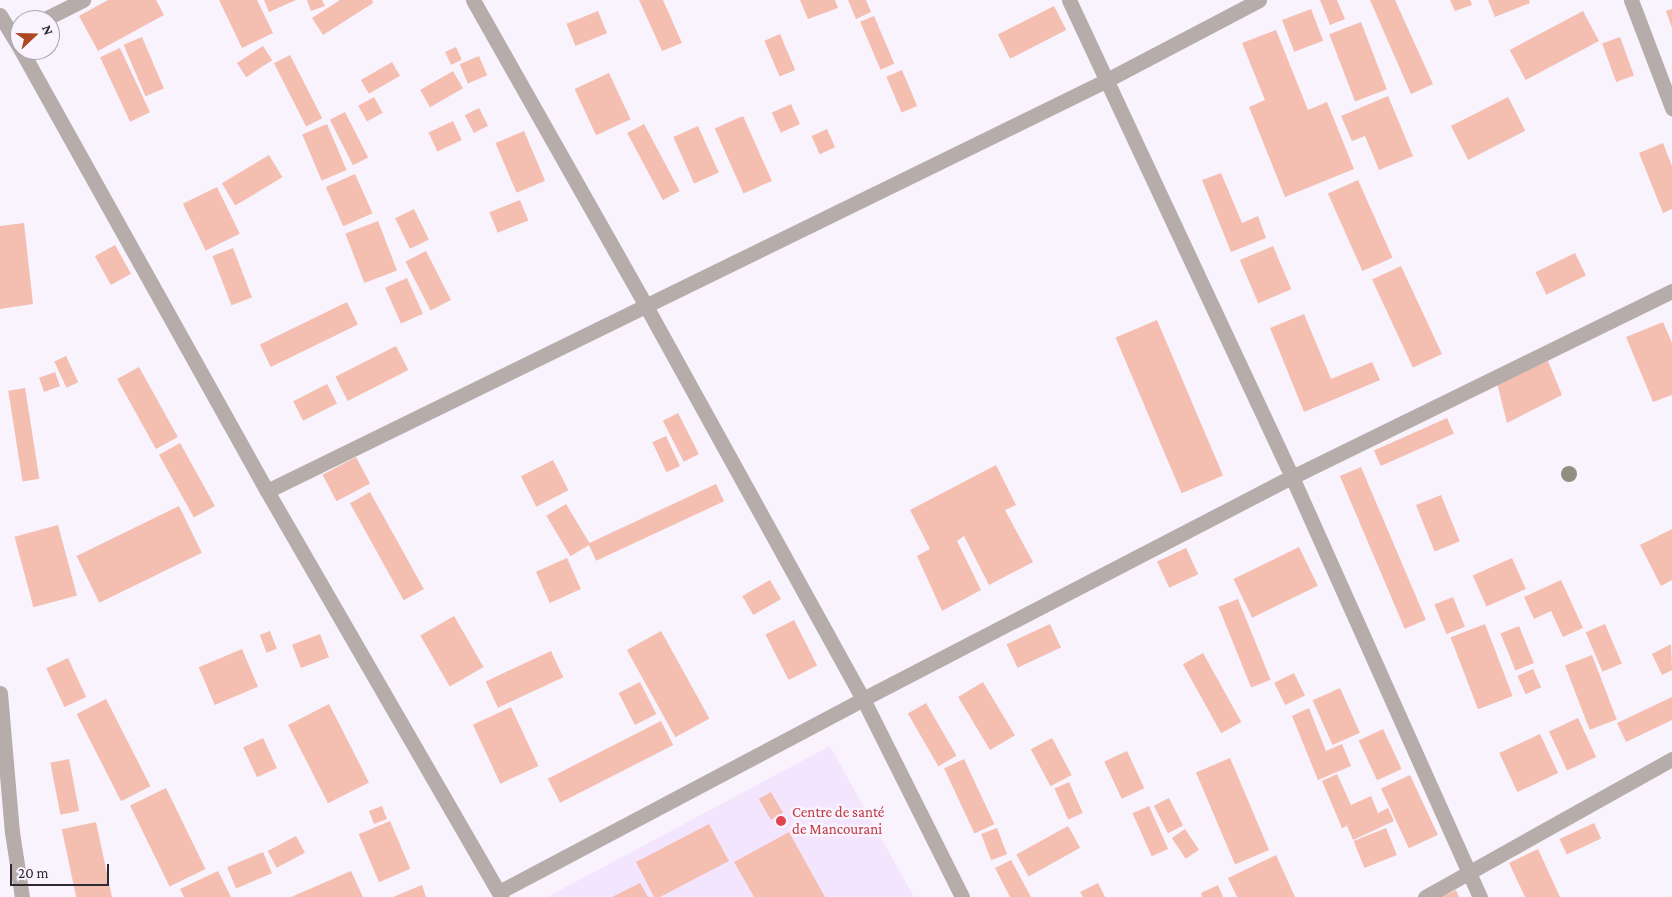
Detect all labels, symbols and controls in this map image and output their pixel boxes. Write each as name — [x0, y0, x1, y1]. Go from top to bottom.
north arrow — [10, 10, 60, 60]
text: N — [39, 23, 57, 37]
place label: Centre de santé de Mancourani — [792, 803, 884, 838]
marker: Centre de santé de Mancourani — [774, 814, 788, 828]
scale bar — [12, 854, 111, 886]
text: 20 m — [18, 865, 49, 881]

